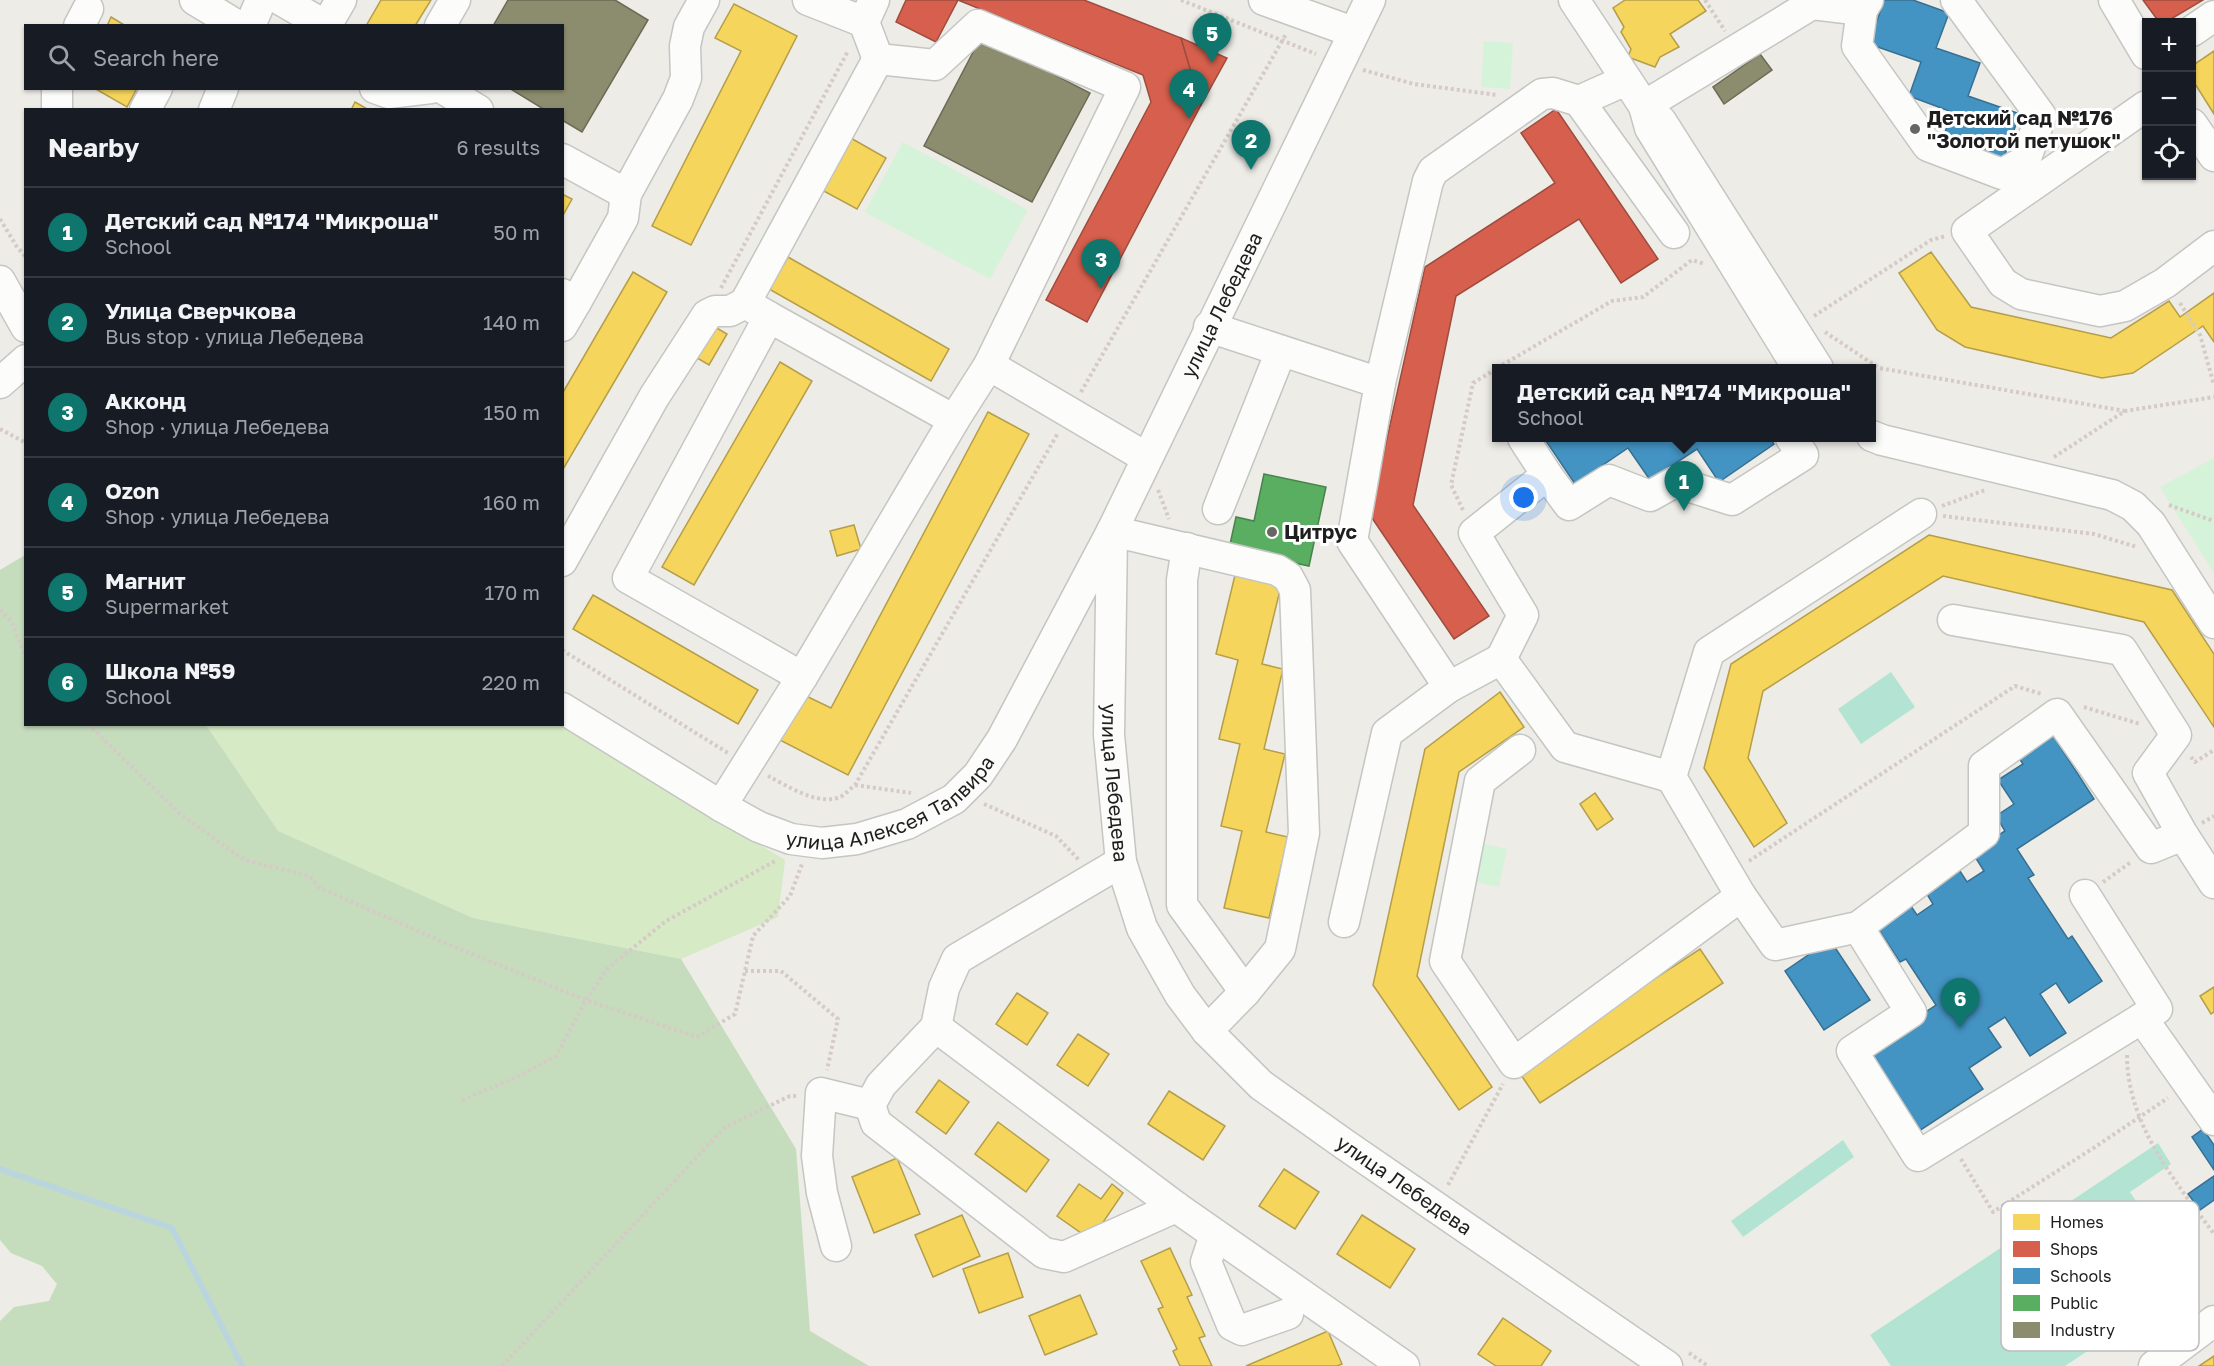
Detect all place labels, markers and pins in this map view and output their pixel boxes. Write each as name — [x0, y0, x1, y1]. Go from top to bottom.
pin: 5 — [1192, 14, 1232, 63]
pin: 4 — [1170, 70, 1208, 119]
place label: Детский сад №176 "Золотой петушок" — [1927, 105, 2121, 152]
pin: 2 — [1232, 120, 1270, 170]
marker: Детский сад №176 "Золотой петушок" — [1908, 122, 1922, 136]
pin: 3 — [1082, 240, 1120, 289]
pin: 1 — [1664, 462, 1704, 511]
place label: Цитрус — [1284, 519, 1357, 543]
marker: Цитрус — [1265, 525, 1279, 539]
pin: 6 — [1940, 978, 1980, 1028]

